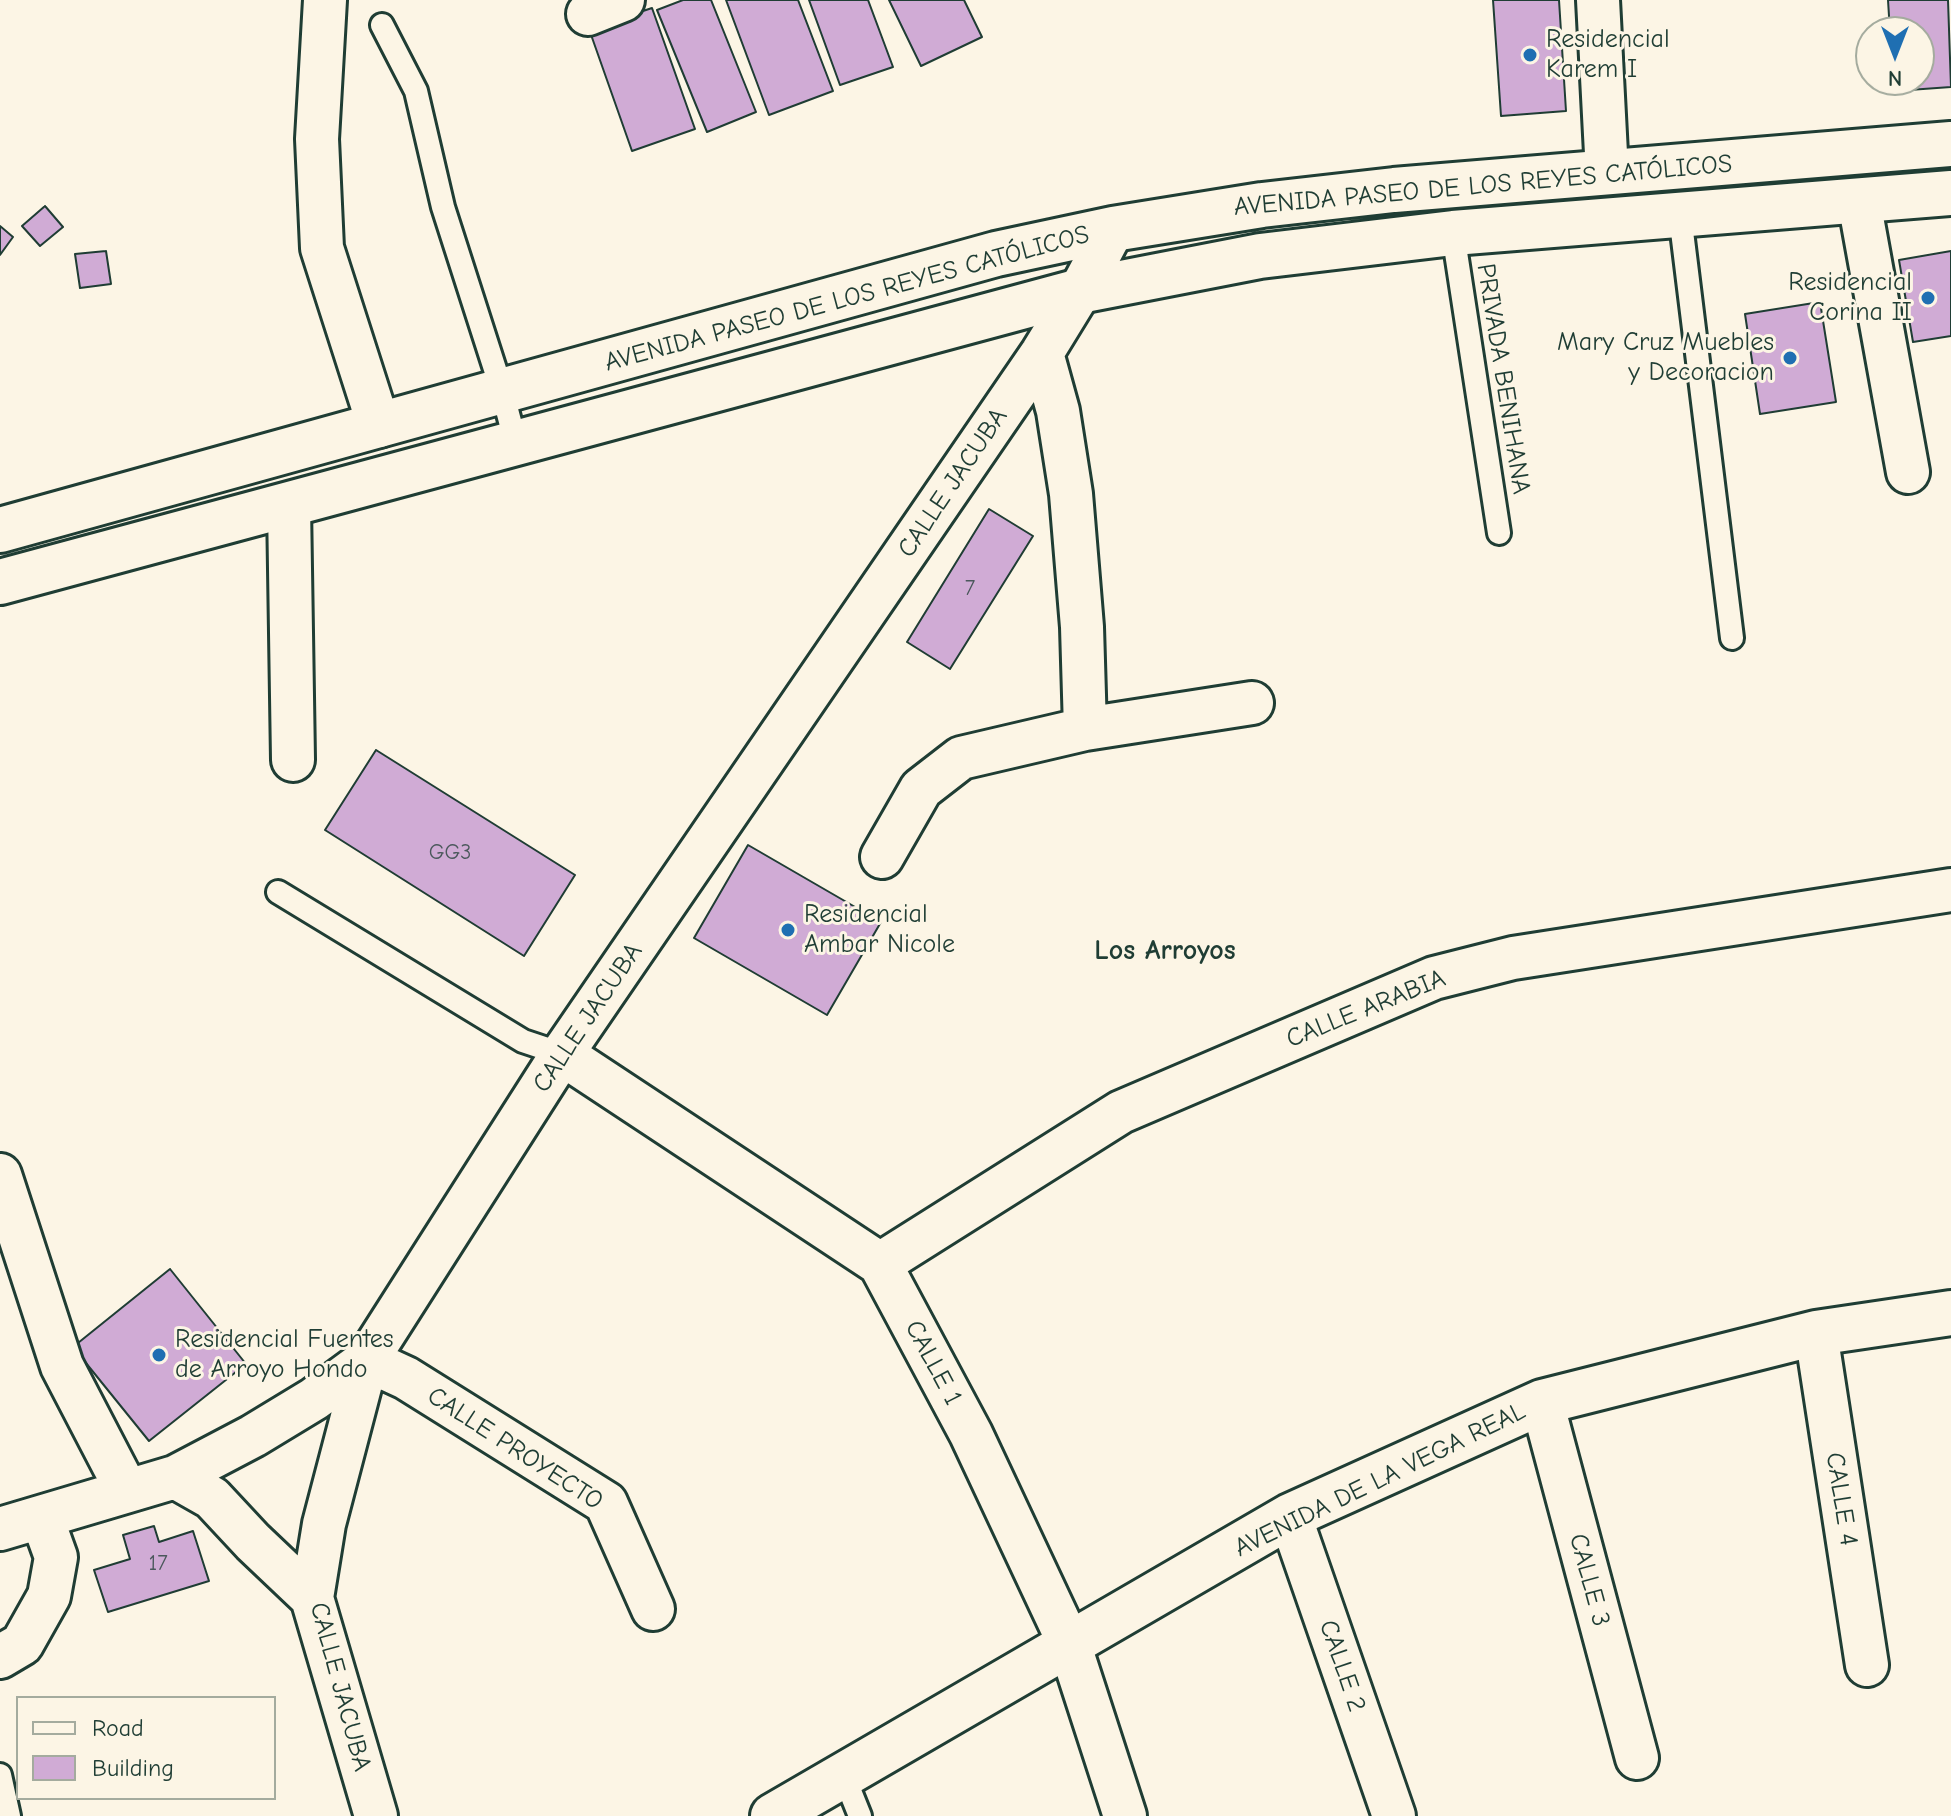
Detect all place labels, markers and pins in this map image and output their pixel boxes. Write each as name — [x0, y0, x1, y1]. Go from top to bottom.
place label: Residencial Karem I — [1546, 24, 1670, 86]
marker: Residencial Karem I — [1521, 46, 1539, 64]
place label: Residencial Corina II — [1788, 267, 1912, 328]
marker: Residencial Corina II — [1919, 289, 1937, 307]
place label: Mary Cruz Muebles y Decoracion — [1557, 327, 1774, 388]
marker: Mary Cruz Muebles y Decoracion — [1781, 349, 1799, 367]
place label: Residencial Ambar Nicole — [804, 899, 955, 960]
marker: Residencial Ambar Nicole — [779, 921, 797, 939]
place label: Residencial Fuentes de Arroyo Hondo — [175, 1324, 394, 1386]
marker: Residencial Fuentes de Arroyo Hondo — [150, 1346, 168, 1364]

